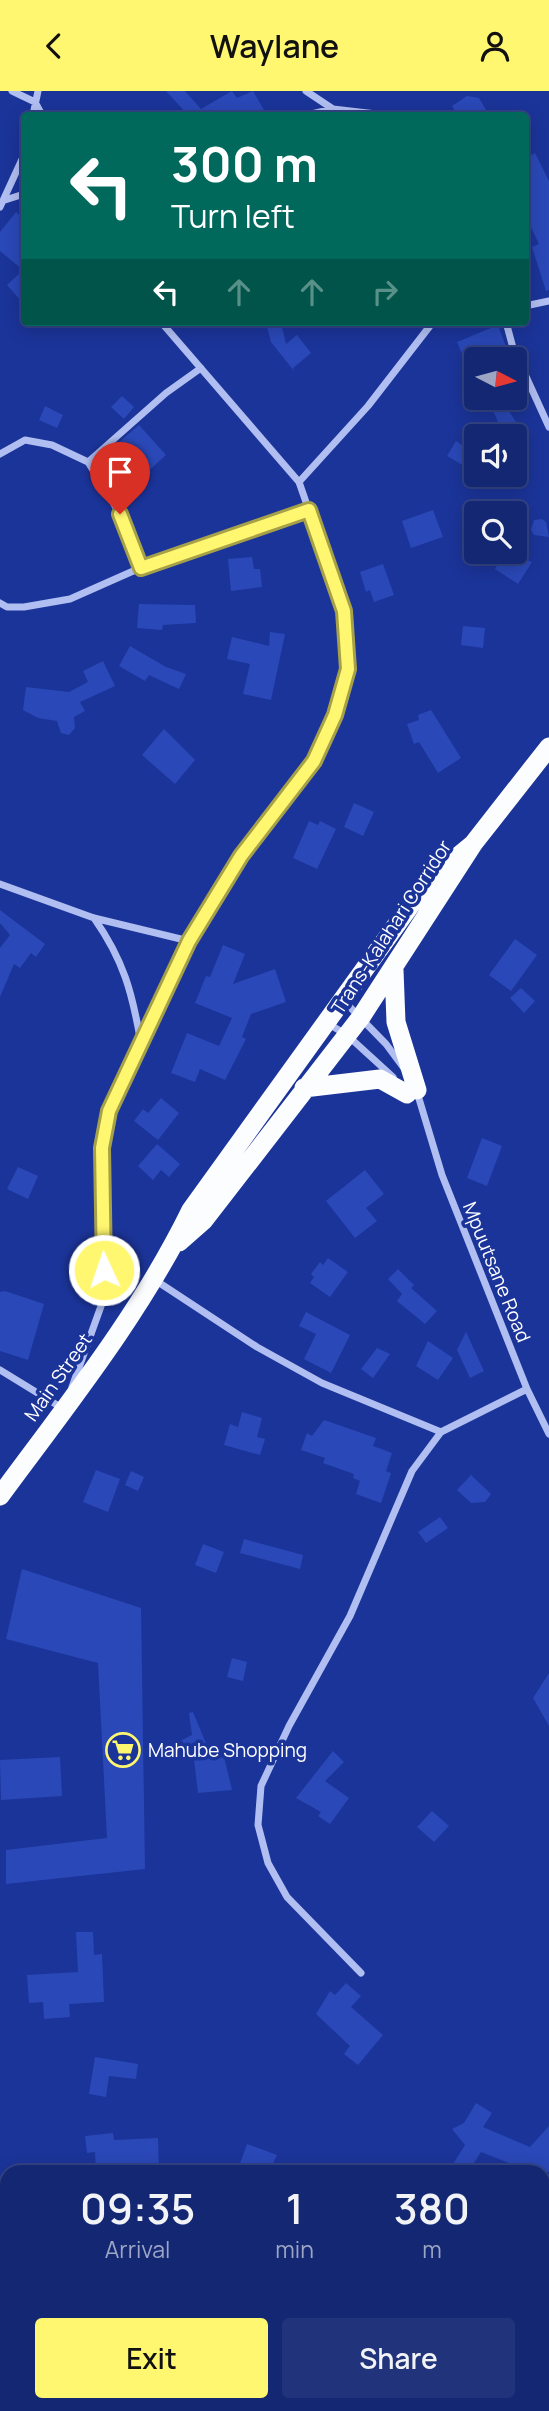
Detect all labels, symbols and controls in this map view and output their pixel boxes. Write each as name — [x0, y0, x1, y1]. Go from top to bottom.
text: Waylane — [210, 24, 339, 68]
icon: back — [35, 27, 73, 65]
icon: person — [476, 27, 514, 65]
text: 300 m — [171, 130, 318, 197]
icon: left — [56, 140, 147, 231]
text: Turn left — [171, 194, 295, 238]
icon: left — [147, 273, 185, 311]
icon: ahead — [220, 273, 258, 311]
icon: ahead — [293, 273, 331, 311]
icon: right — [366, 273, 404, 311]
north arrow — [464, 347, 527, 409]
map controls — [464, 347, 527, 564]
button: sound — [464, 424, 527, 487]
pin — [90, 442, 150, 514]
icon: arrive — [101, 453, 139, 491]
button: search — [464, 501, 527, 564]
street label: Trans-Kalahari Corridor — [325, 835, 457, 1019]
street label: Mpuutsane Road — [457, 1198, 537, 1346]
position arrow — [67, 1233, 141, 1307]
street label: Main Street — [18, 1328, 98, 1426]
supermarket icon: Mahube Shopping — [104, 1731, 142, 1769]
place label: Mahube Shopping — [148, 1737, 307, 1763]
text: 09:35 — [80, 2179, 195, 2237]
text: 1 — [286, 2179, 303, 2237]
text: 380 — [394, 2179, 470, 2237]
text: Arrival — [105, 2233, 170, 2265]
text: min — [275, 2233, 314, 2265]
text: m — [422, 2233, 442, 2265]
button: Exit — [35, 2318, 268, 2398]
button: Share — [282, 2318, 515, 2398]

